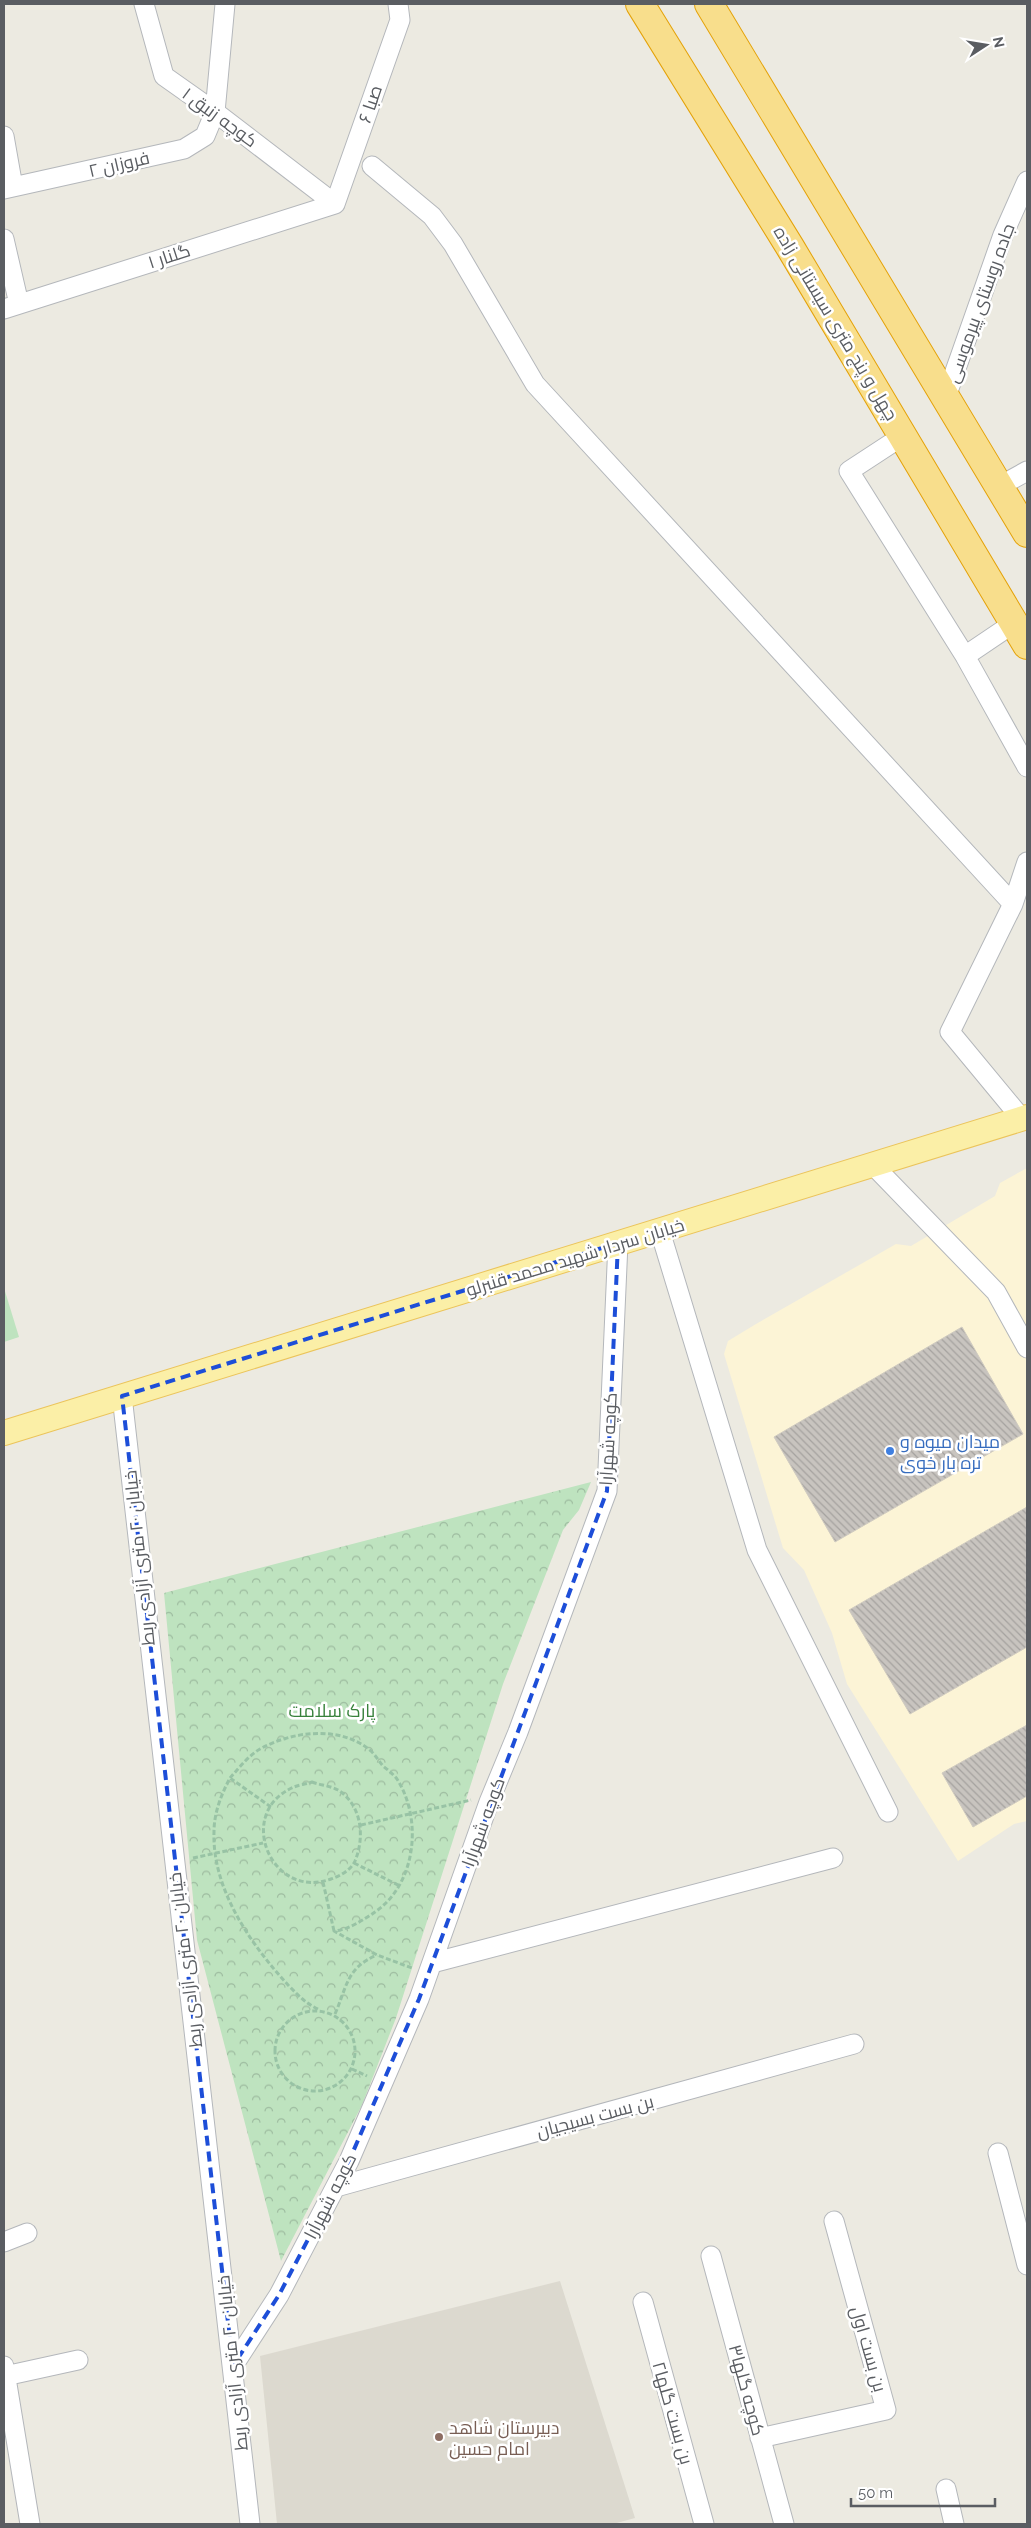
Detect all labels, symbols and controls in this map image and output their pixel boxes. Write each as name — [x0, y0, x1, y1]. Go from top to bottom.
north arrow — [961, 20, 1011, 70]
text: N — [990, 35, 1008, 49]
street label: صبا ۶ — [354, 82, 386, 126]
street label: کوچه زنبق ۱ — [177, 83, 262, 153]
street label: ۲ فروزان — [87, 147, 152, 182]
street label: جاده روستای پیرموسی — [941, 220, 1020, 386]
street label: چهل و پنج متری سیستانی زاده — [768, 222, 902, 425]
street label: ۱ گلنار — [145, 239, 193, 274]
street label: خیابان سردار شهید محمد قنبرلو — [463, 1214, 687, 1301]
street label: کوچه شهرآرا — [595, 1392, 623, 1486]
place label: میدان میوه و تره بار خوی — [900, 1431, 1000, 1474]
marker: میدان میوه و تره بار خوی — [884, 1445, 896, 1457]
street label: خیابان ۲۰ متری آزادی ربط — [119, 1469, 160, 1647]
park label: پارک سلامت — [289, 1700, 376, 1723]
street label: کوچه شهرآرا — [457, 1775, 511, 1870]
street label: خیابان ۲۰ متری آزادی ربط — [164, 1871, 207, 2049]
street label: بن بست بسیجیان — [534, 2090, 656, 2143]
street label: کوچه شهرآرا — [299, 2150, 362, 2243]
street label: خیابان ۲۰ متری آزادی ربط — [212, 2274, 253, 2452]
street label: بن بست اول — [846, 2304, 891, 2395]
street label: کوچه گلها۳ — [723, 2342, 769, 2438]
street label: بن بست گلها۲ — [647, 2359, 698, 2467]
place label: دبیرستان شاهد امام حسین — [449, 2417, 559, 2461]
marker: دبیرستان شاهد امام حسین — [433, 2431, 445, 2443]
scale bar — [851, 2476, 995, 2508]
text: 50 m — [858, 2484, 893, 2502]

